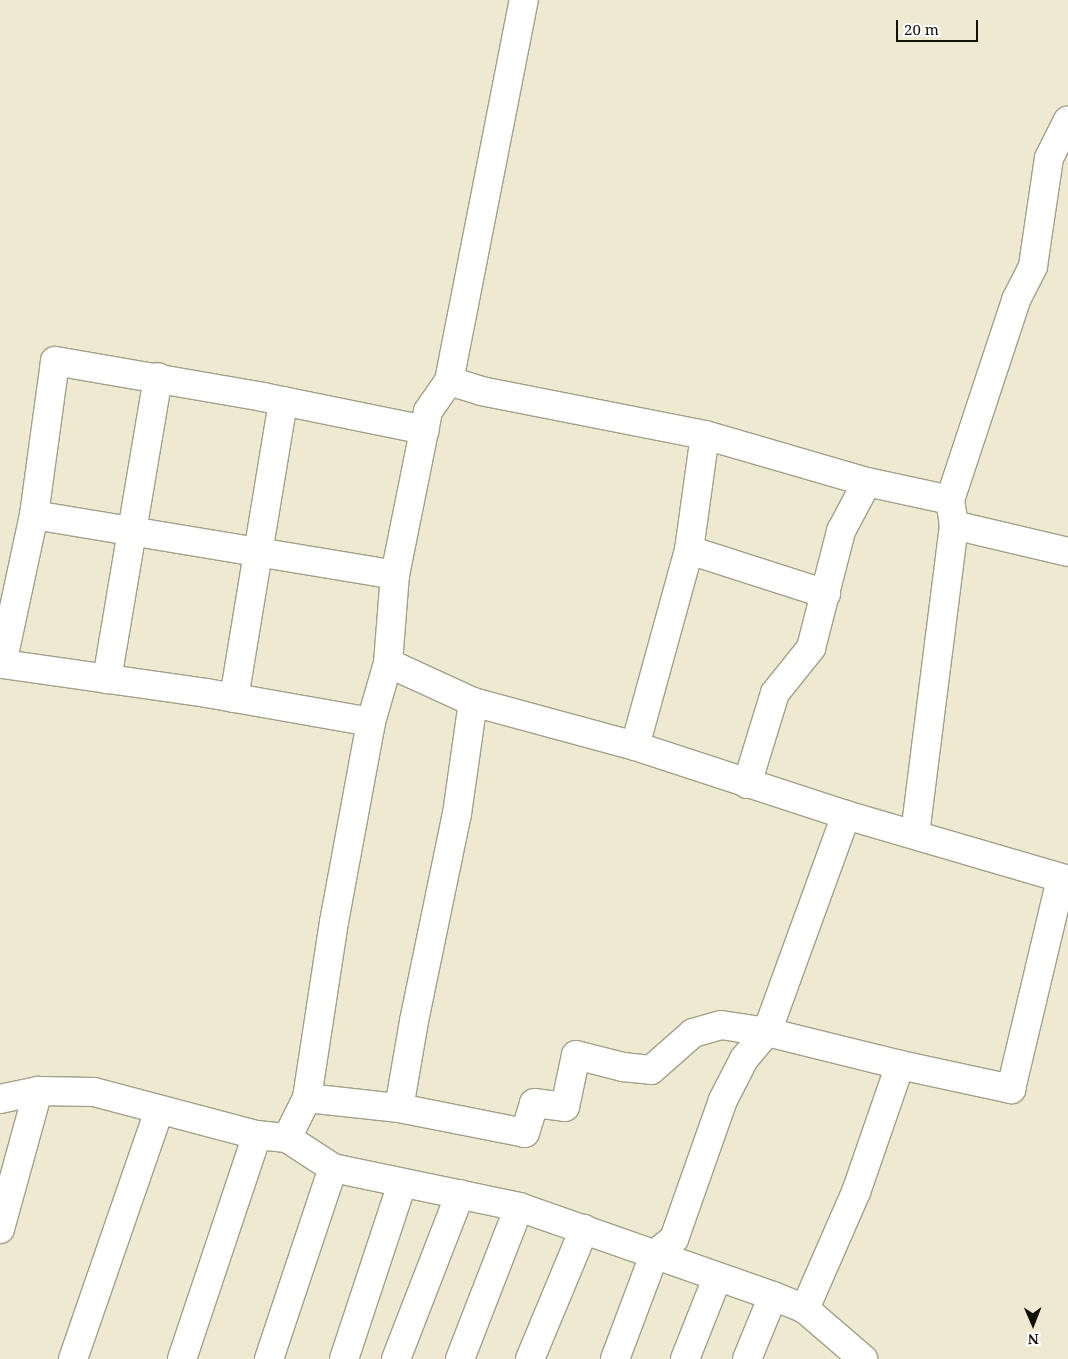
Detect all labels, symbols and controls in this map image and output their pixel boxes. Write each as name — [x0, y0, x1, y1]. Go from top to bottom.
scale bar — [898, 10, 980, 42]
text: 20 m — [904, 19, 939, 39]
north arrow — [1008, 1299, 1058, 1349]
text: N — [1028, 1330, 1039, 1349]

